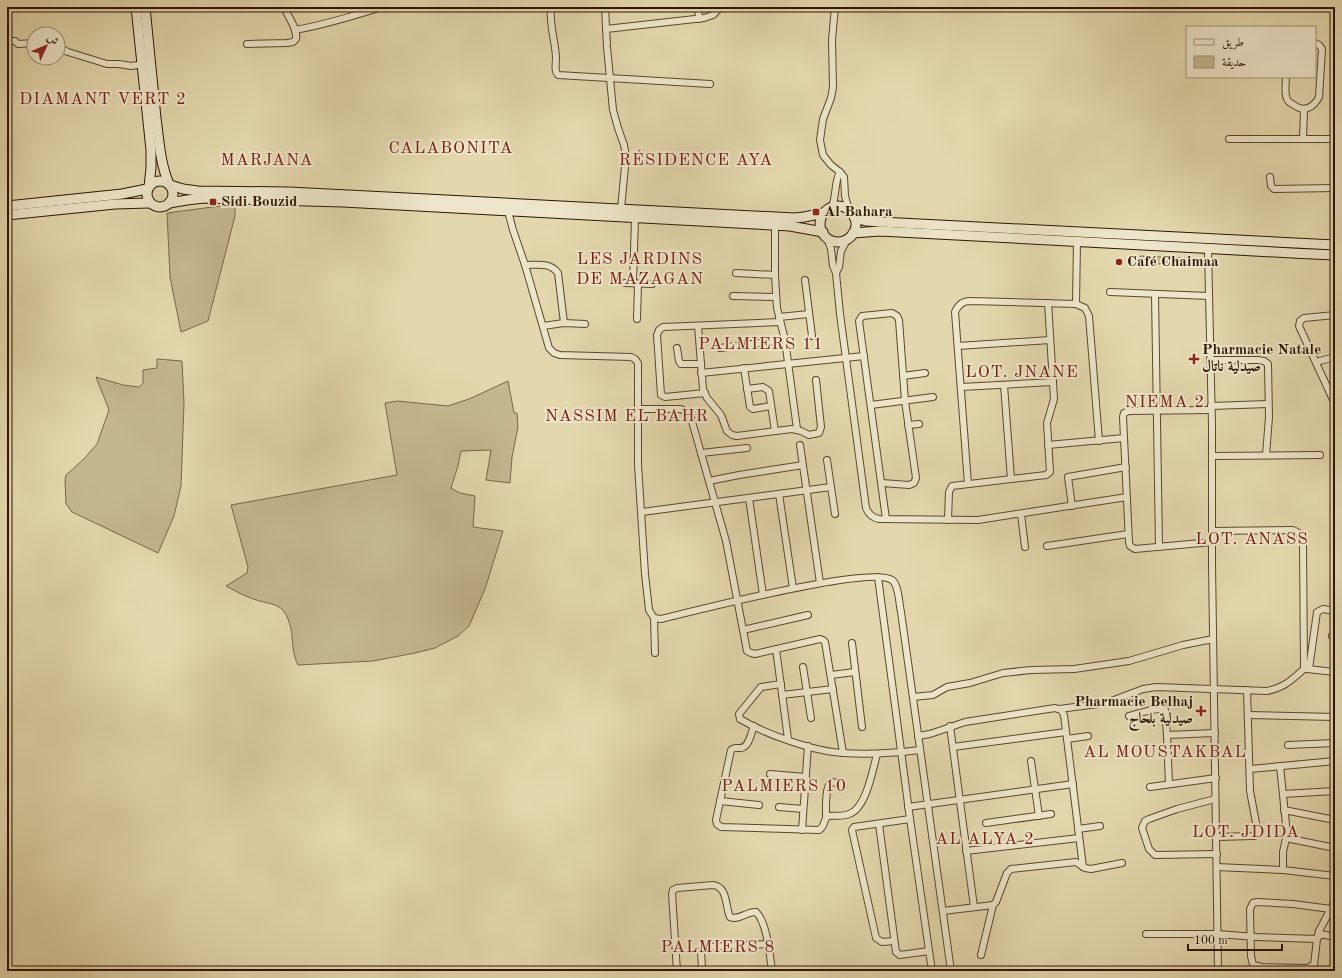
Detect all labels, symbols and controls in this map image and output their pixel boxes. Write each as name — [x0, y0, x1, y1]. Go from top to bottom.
north arrow — [26, 26, 66, 66]
legend — [1186, 26, 1316, 78]
text: ش — [44, 32, 60, 48]
text: طريق — [1222, 37, 1244, 50]
text: حديقة — [1222, 57, 1246, 70]
district label: DIAMANT VERT 2 — [19, 91, 187, 108]
district label: CALABONITA — [388, 140, 514, 157]
district label: RÉSIDENCE AYA — [619, 149, 773, 169]
district label: MARJANA — [220, 152, 314, 169]
place label: Sidi Bouzid — [221, 195, 297, 210]
marker: Sidi Bouzid — [208, 197, 218, 207]
place label: Al Bahara — [824, 205, 893, 220]
marker: Al Bahara — [811, 207, 821, 217]
district label: LES JARDINS DE MAZAGAN — [576, 251, 704, 288]
place label: Café Chaimaa — [1127, 255, 1219, 270]
marker: Café Chaimaa — [1114, 257, 1124, 267]
district label: PALMIERS 11 — [698, 336, 824, 353]
place label: Pharmacie Natale صيدلية ناتال — [1202, 343, 1321, 375]
marker: Pharmacie Natale صيدلية ناتال — [1189, 354, 1199, 364]
district label: LOT. JNANE — [965, 364, 1079, 381]
district label: NIEMA 2 — [1125, 394, 1205, 411]
district label: NASSIM EL BAHR — [545, 408, 709, 425]
district label: LOT. ANASS — [1195, 531, 1309, 548]
place label: Pharmacie Belhaj صيدلية بلحاج — [1074, 695, 1193, 732]
marker: Pharmacie Belhaj صيدلية بلحاج — [1196, 706, 1206, 716]
district label: AL MOUSTAKBAL — [1083, 744, 1247, 761]
district label: PALMIERS 10 — [721, 778, 847, 795]
district label: LOT. JDIDA — [1192, 824, 1300, 841]
district label: AL ALYA 2 — [935, 831, 1035, 848]
scale bar — [1188, 926, 1282, 952]
text: 100 m — [1194, 935, 1228, 947]
district label: PALMIERS 8 — [661, 939, 775, 956]

